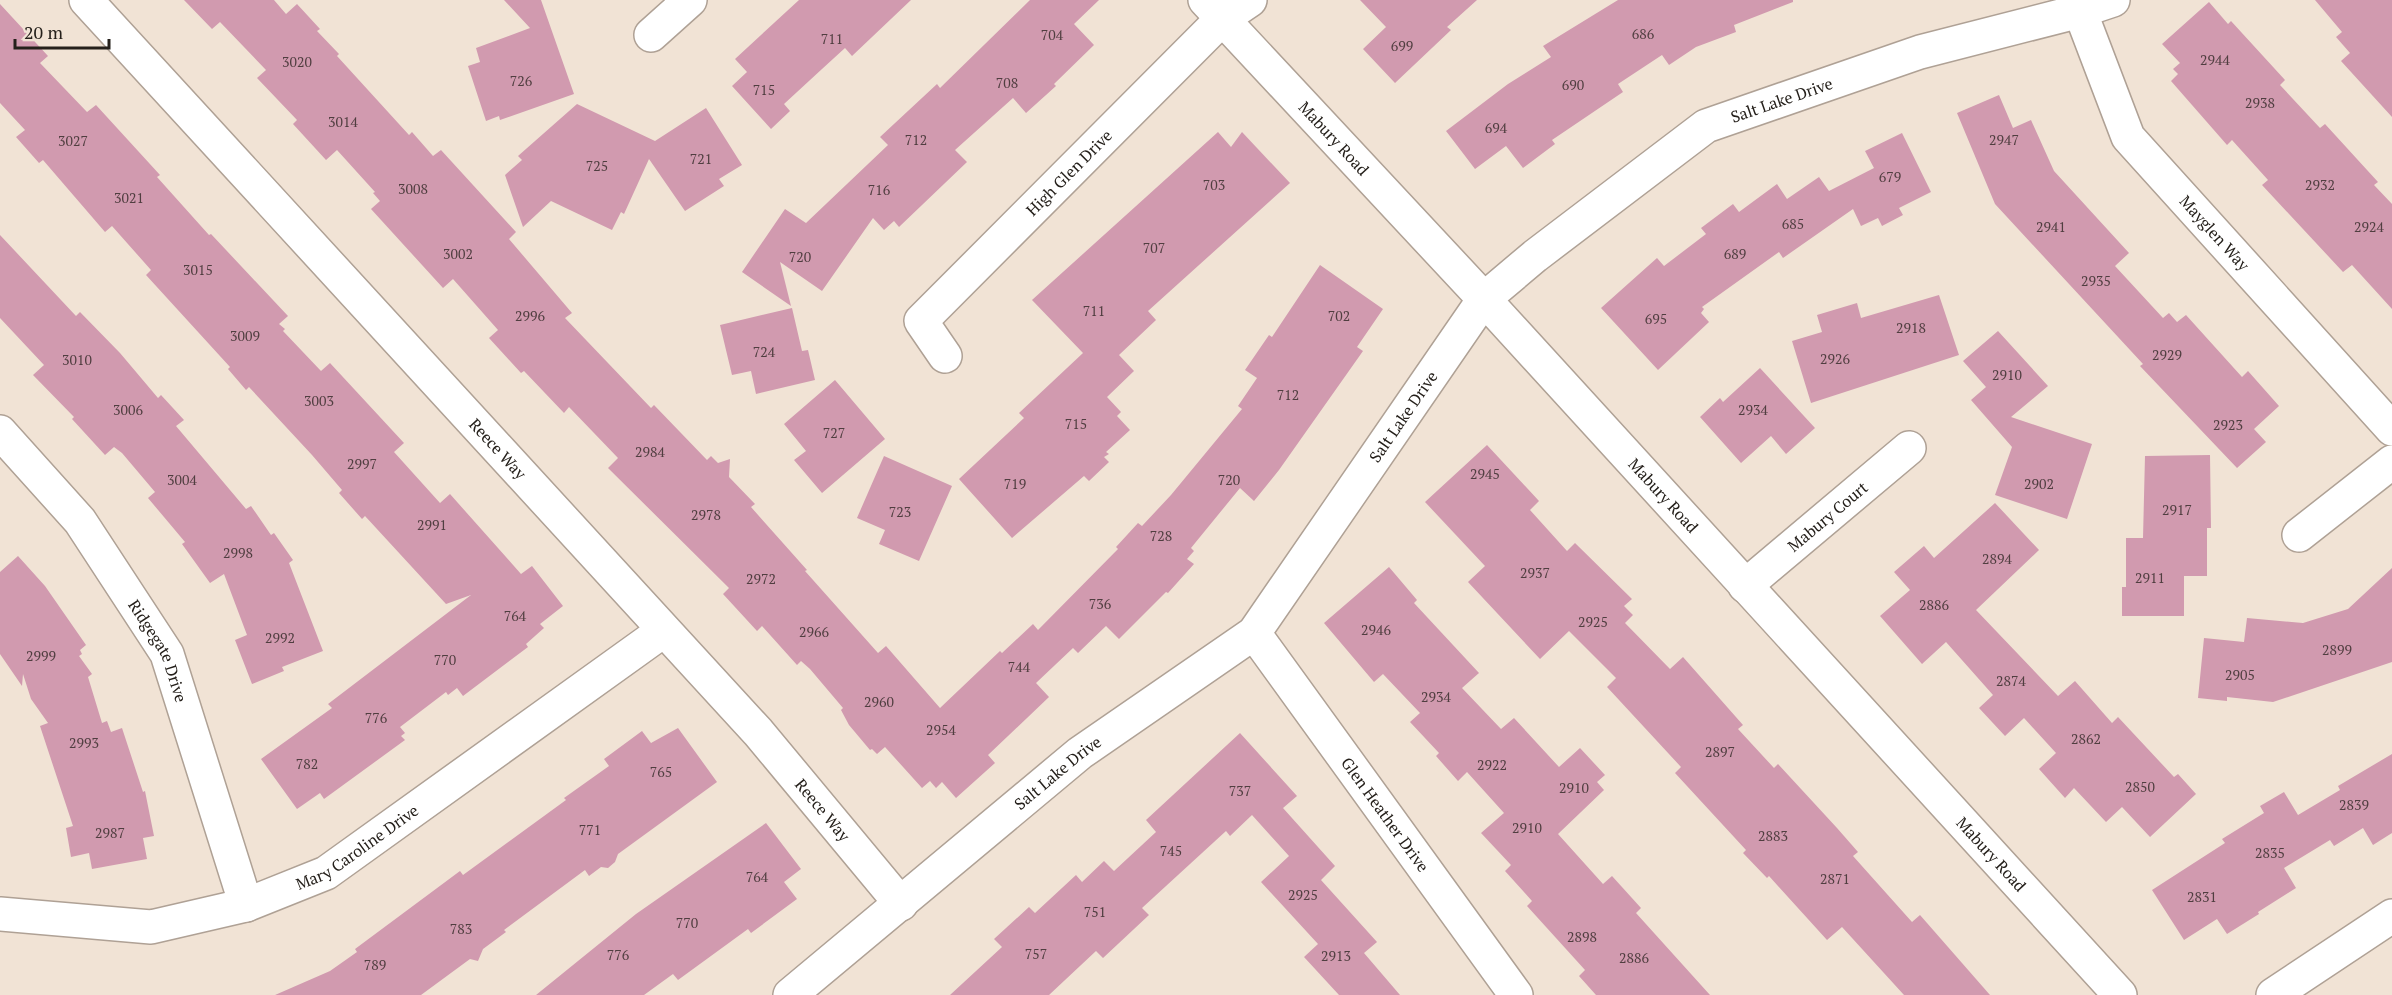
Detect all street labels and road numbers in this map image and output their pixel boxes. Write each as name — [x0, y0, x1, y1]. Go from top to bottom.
street label: Salt Lake Drive — [1728, 72, 1835, 128]
street label: Mabury Road — [1294, 96, 1374, 180]
street label: High Glen Drive — [1021, 125, 1117, 221]
street label: Mayglen Way — [2175, 190, 2255, 276]
street label: Salt Lake Drive — [1364, 366, 1442, 467]
street label: Reece Way — [464, 413, 532, 484]
street label: Mabury Road — [1624, 453, 1703, 538]
street label: Mabury Court — [1783, 476, 1872, 557]
street label: Ridgegate Drive — [123, 595, 192, 705]
street label: Salt Lake Drive — [1009, 731, 1106, 815]
street label: Glen Heather Drive — [1336, 753, 1434, 876]
street label: Reece Way — [790, 774, 856, 847]
street label: Mary Caroline Drive — [292, 799, 423, 895]
street label: Mabury Road — [1951, 812, 2031, 896]

